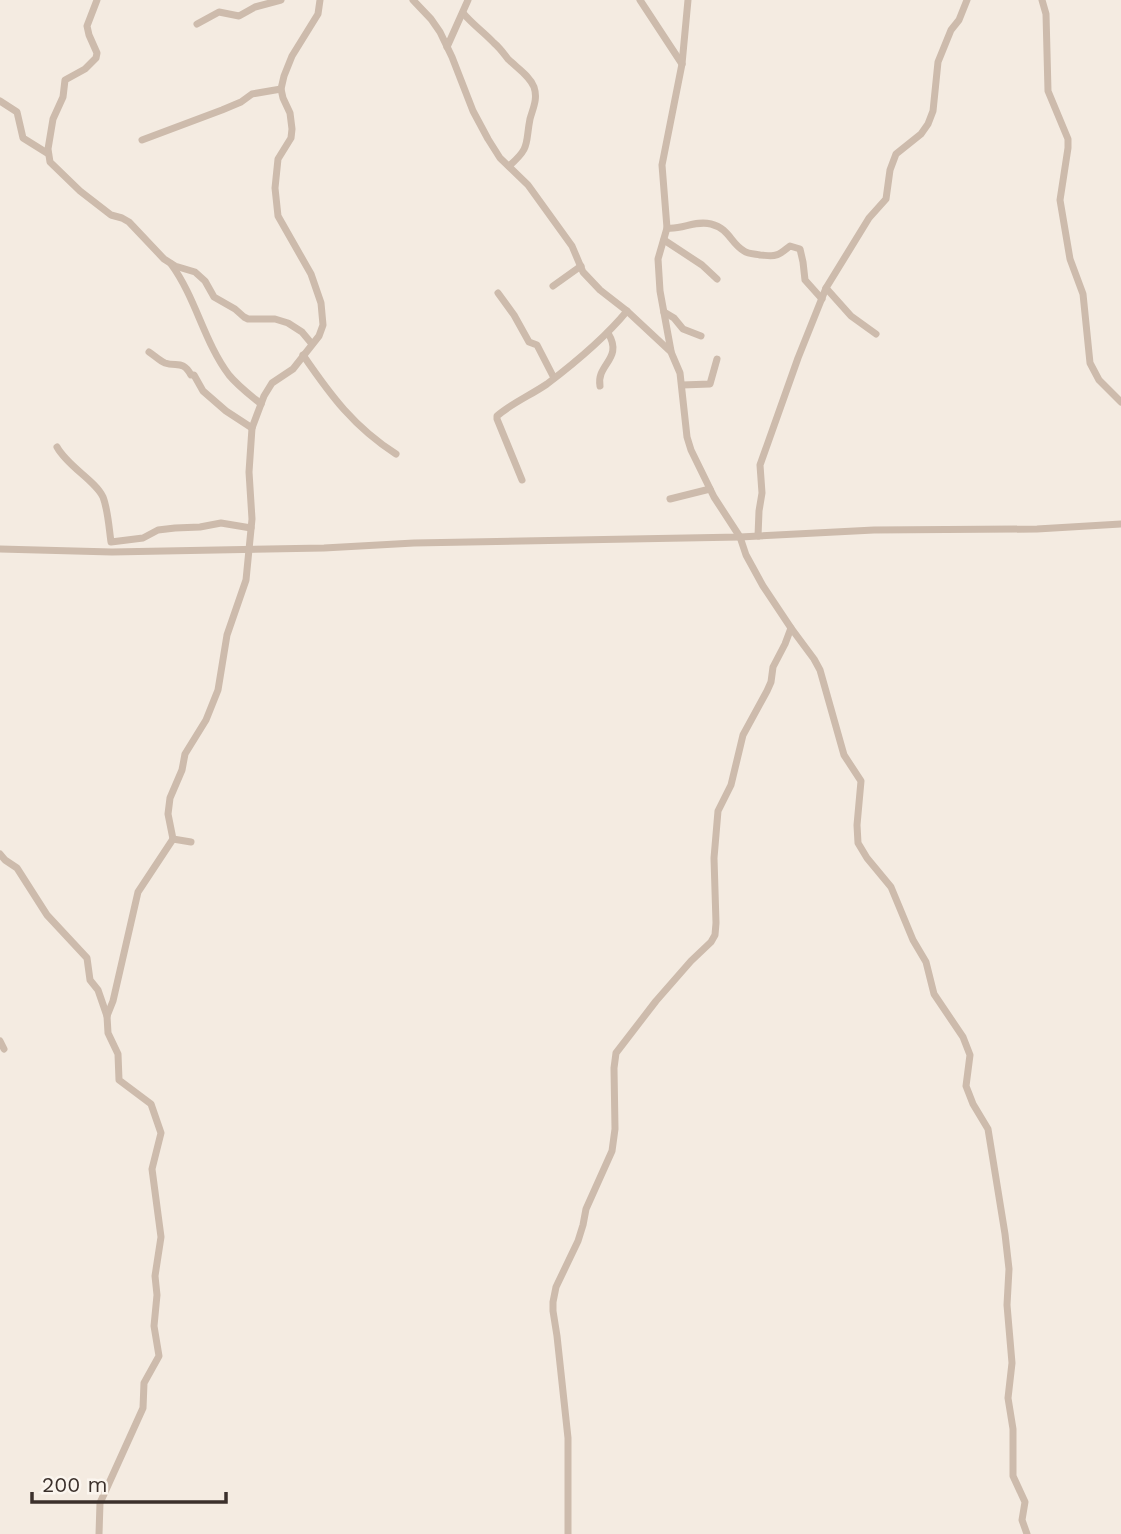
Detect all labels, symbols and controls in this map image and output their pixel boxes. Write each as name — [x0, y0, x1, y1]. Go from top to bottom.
scale bar — [32, 1460, 226, 1504]
text: 200 m — [42, 1472, 108, 1497]

